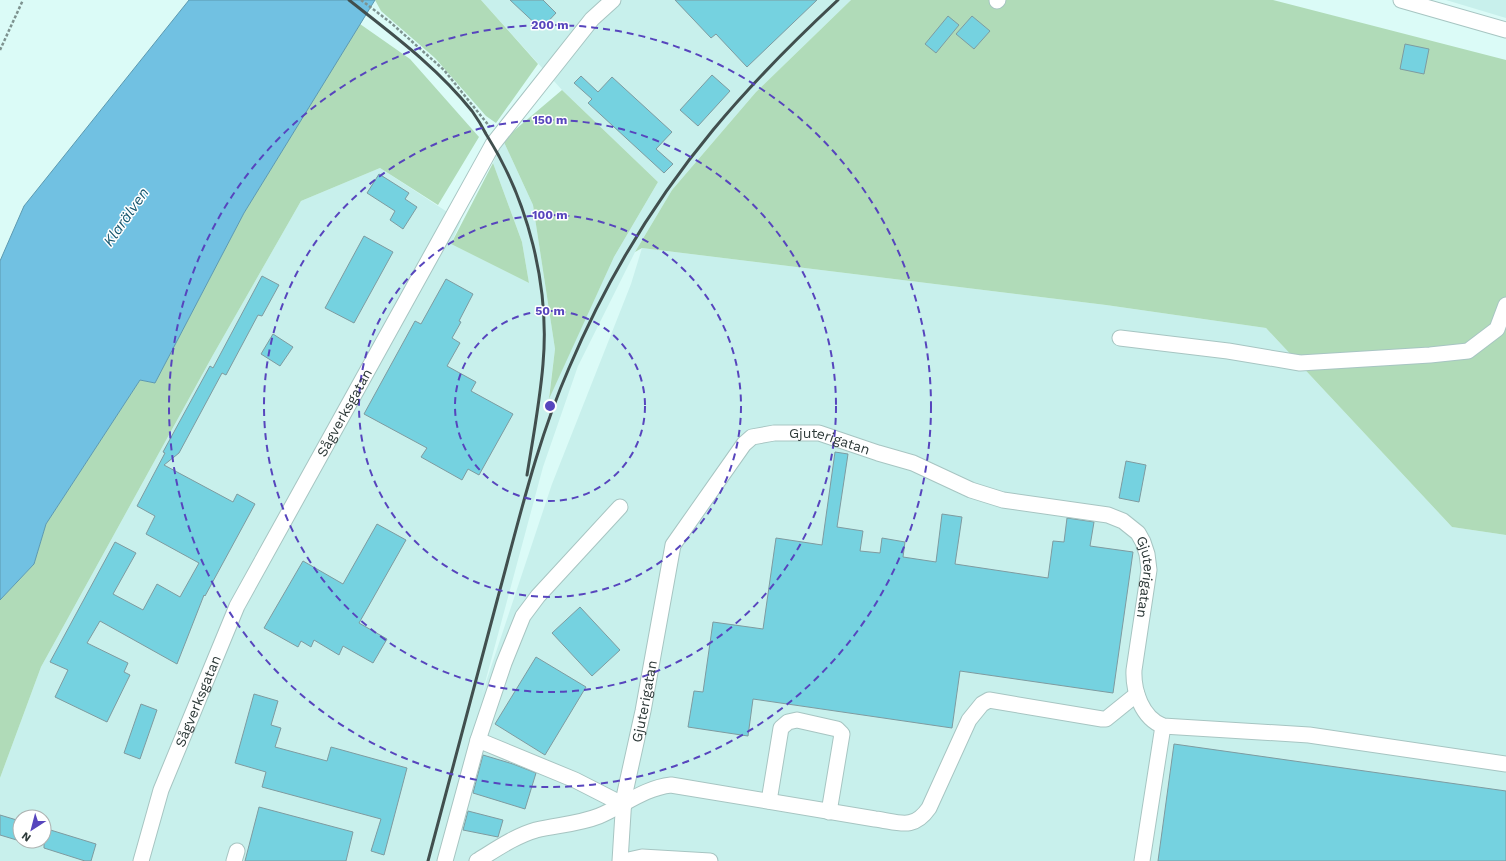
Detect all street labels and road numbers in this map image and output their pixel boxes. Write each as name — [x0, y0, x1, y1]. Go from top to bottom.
street label: Sågverksgatan — [313, 366, 375, 459]
street label: Gjuterigatan — [789, 425, 872, 458]
street label: Gjuterigatan — [1133, 533, 1157, 619]
street label: Sågverksgatan — [172, 653, 224, 749]
street label: Gjuterigatan — [628, 659, 660, 744]

